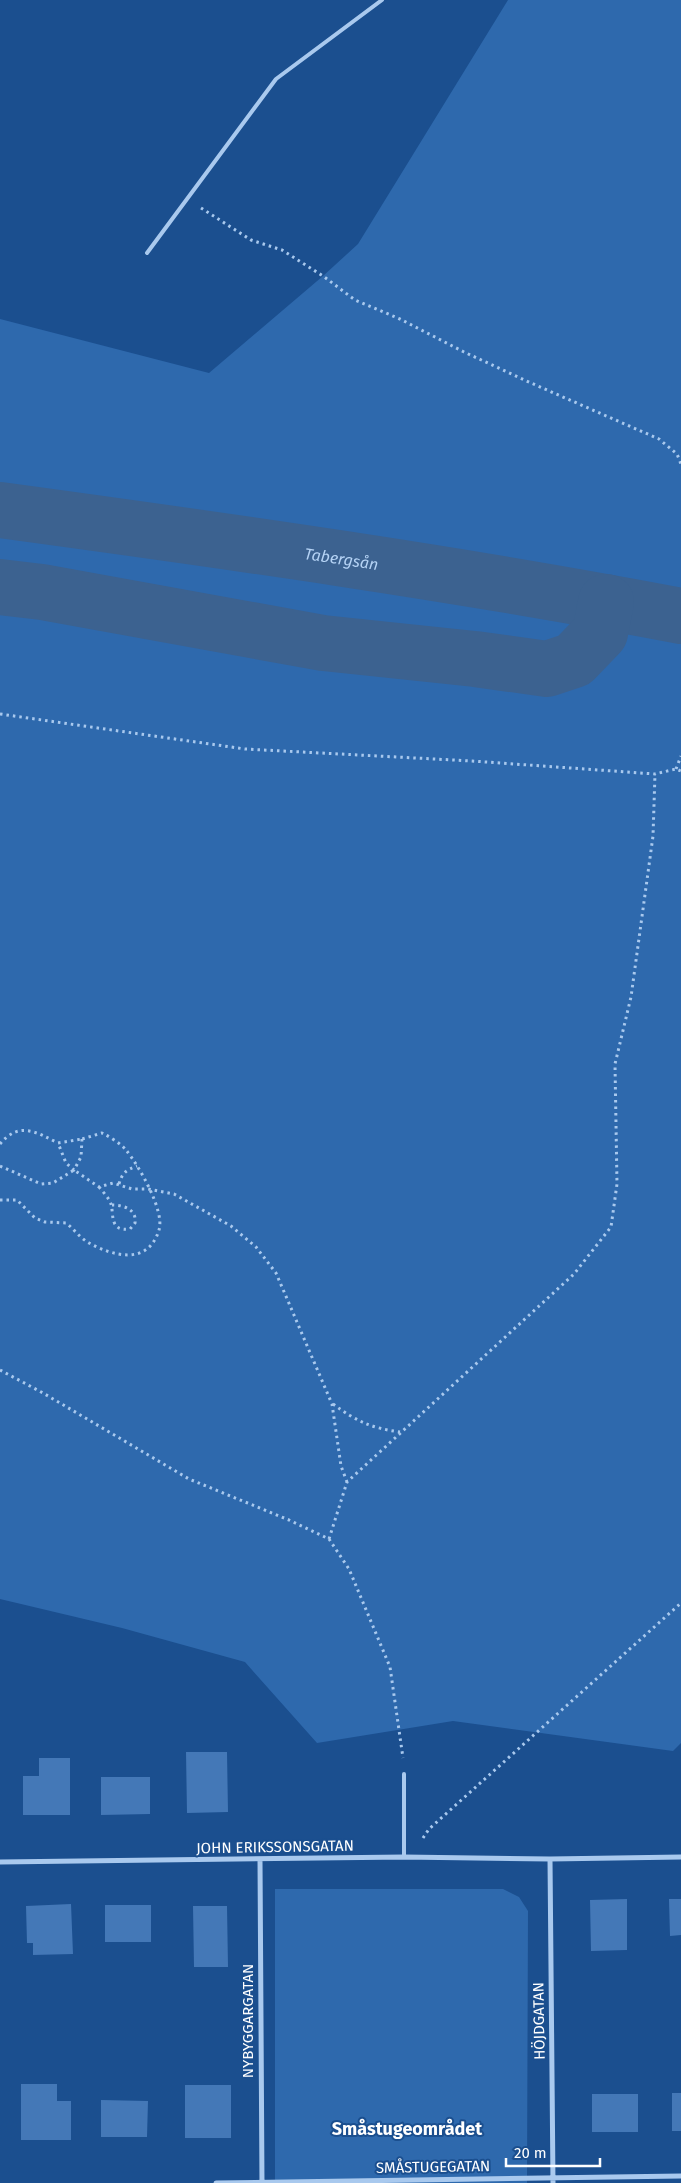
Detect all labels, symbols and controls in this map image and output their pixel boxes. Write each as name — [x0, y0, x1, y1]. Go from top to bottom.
water label: Tabergsån — [303, 544, 380, 574]
street label: JOHN ERIKSSONSGATAN — [196, 1837, 354, 1857]
street label: NYBYGGARGATAN — [239, 1964, 257, 2078]
street label: HÖJDGATAN — [529, 1982, 549, 2060]
district label: Småstugeområdet — [332, 2118, 483, 2140]
scale bar — [506, 2136, 600, 2168]
text: 20 m — [514, 2144, 547, 2162]
street label: SMÅSTUGEGATAN — [376, 2157, 490, 2177]

